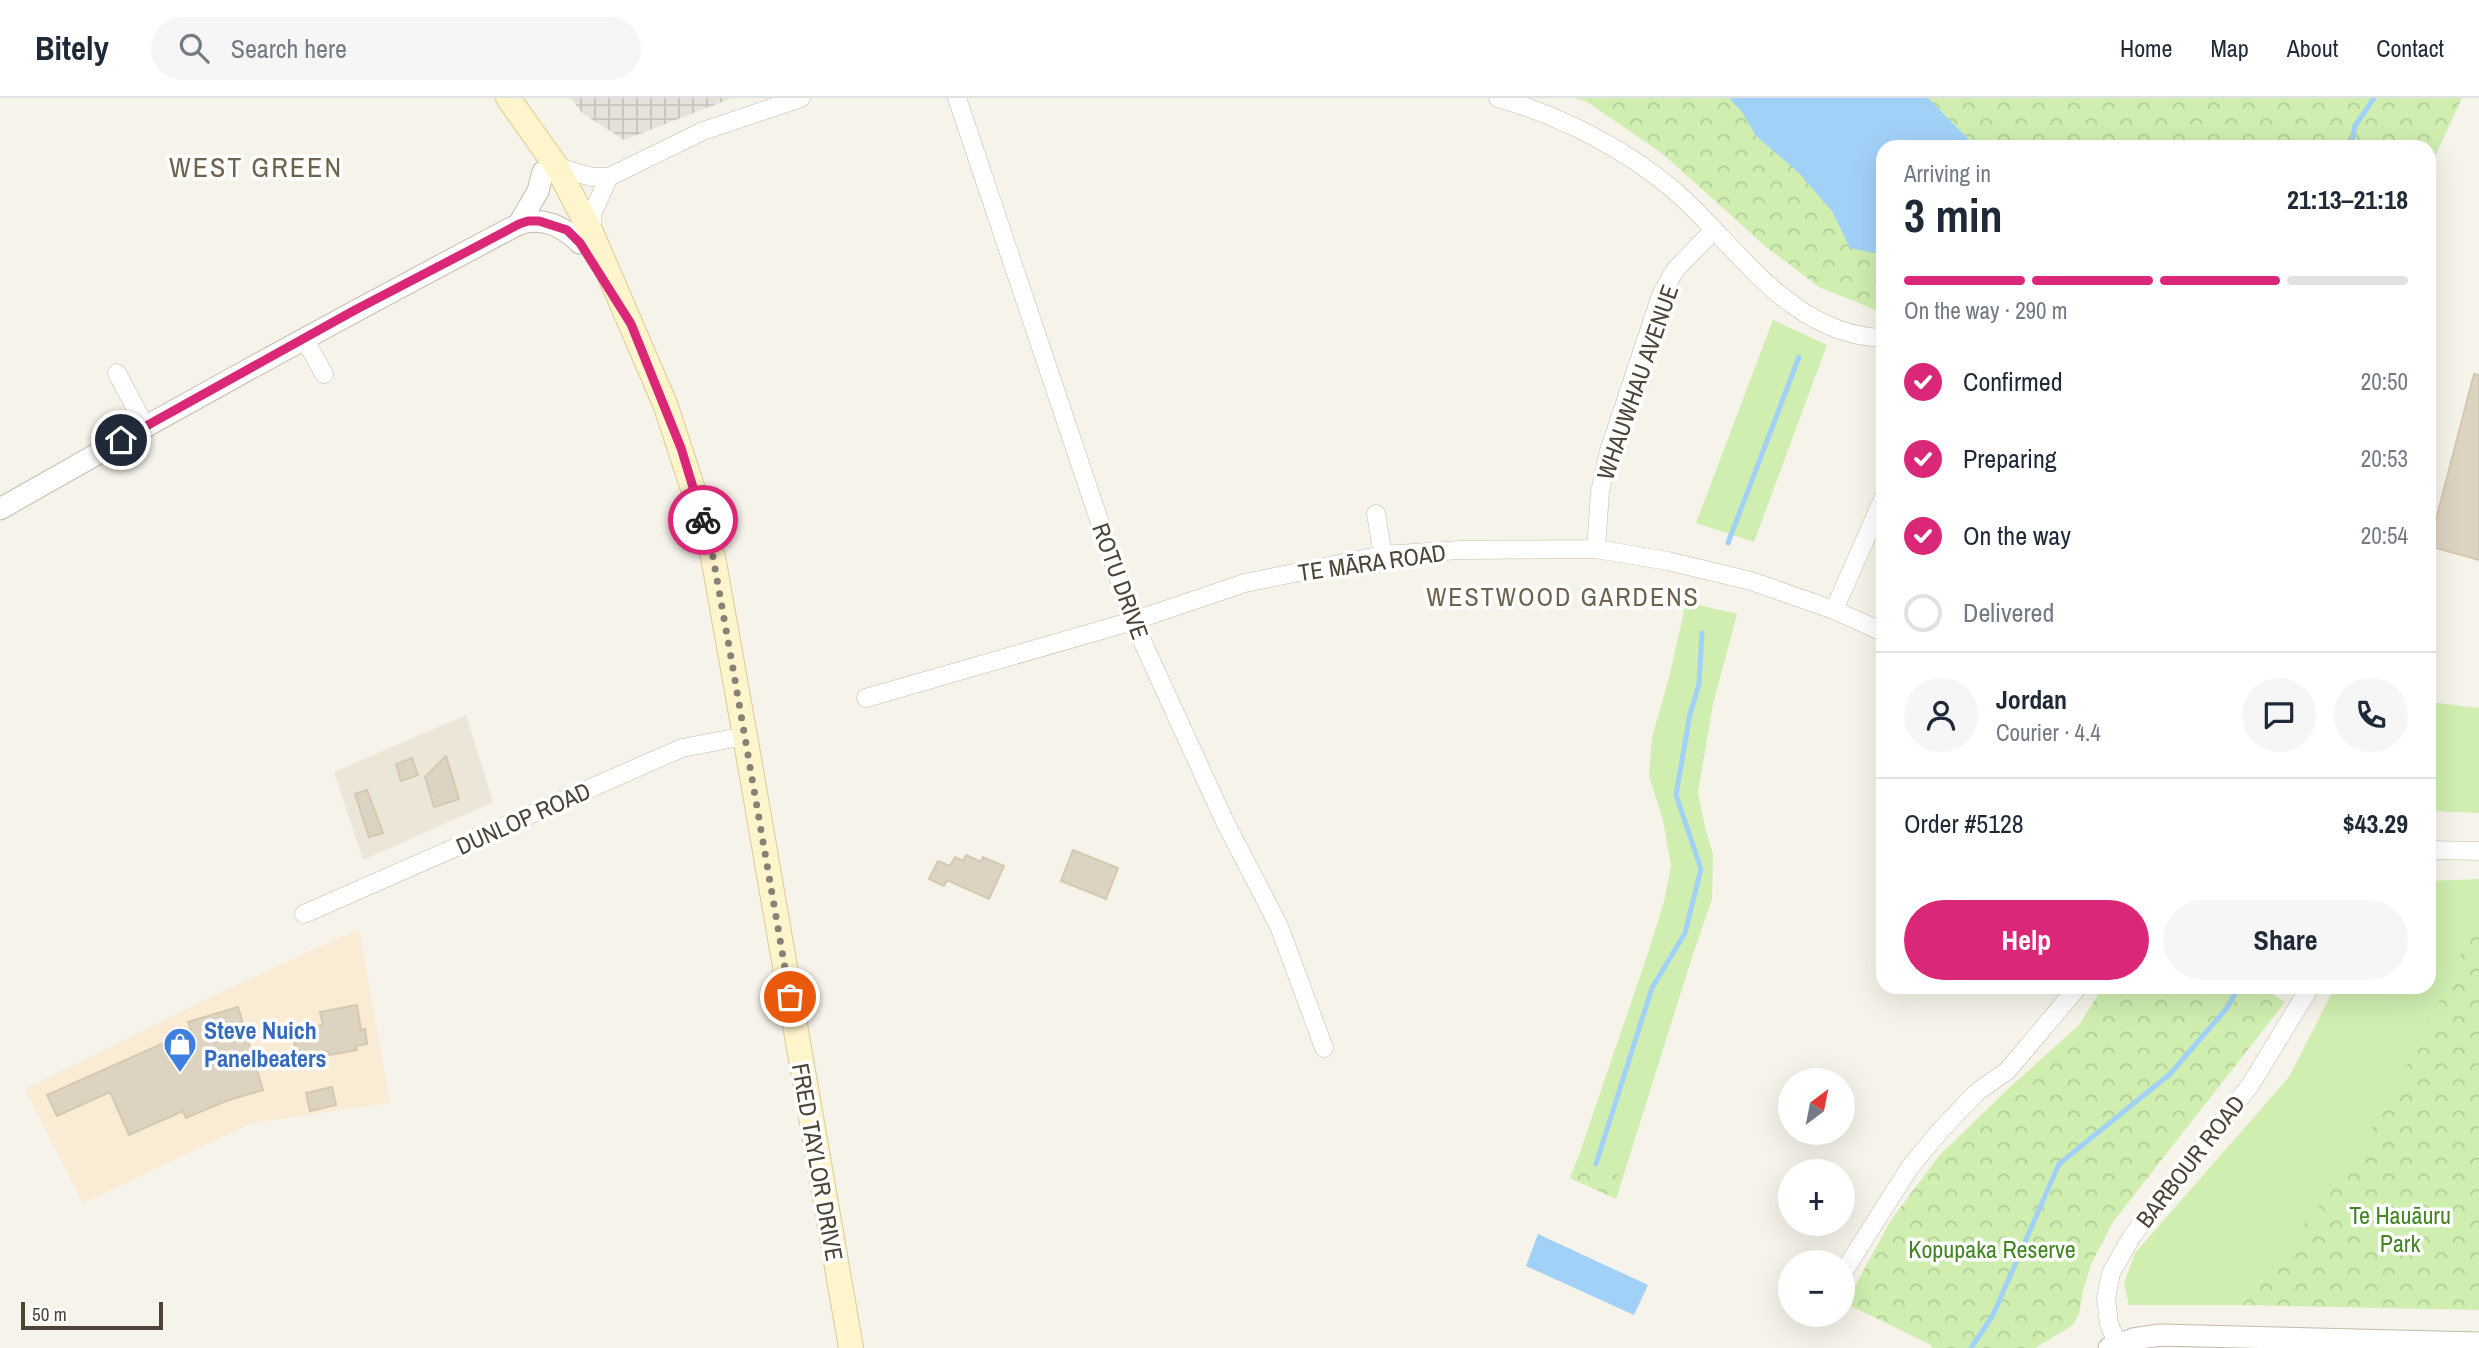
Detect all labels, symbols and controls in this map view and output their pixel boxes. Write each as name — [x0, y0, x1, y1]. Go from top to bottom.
search box — [151, 17, 641, 80]
text: Bitely — [35, 26, 109, 70]
icon: search — [175, 29, 213, 67]
text: Search here — [231, 31, 347, 66]
text: Home — [2120, 32, 2172, 64]
text: Map — [2210, 32, 2249, 64]
text: About — [2287, 32, 2338, 64]
text: Contact — [2376, 32, 2444, 64]
district label: WEST GREEN — [169, 148, 343, 186]
text: Arriving in — [1904, 158, 1991, 189]
text: 21:13–21:18 — [2287, 182, 2408, 217]
text: 3 min — [1904, 184, 2003, 246]
street label: WHAUWHAU AVENUE — [1589, 280, 1685, 484]
text: On the way · 290 m — [1904, 295, 2068, 326]
icon: check — [1904, 363, 1942, 401]
text: Confirmed — [1963, 364, 2063, 399]
text: 20:50 — [2361, 366, 2408, 397]
pin — [91, 410, 151, 470]
icon: home — [102, 421, 140, 459]
icon: check — [1904, 440, 1942, 478]
text: Preparing — [1963, 441, 2057, 476]
text: 20:53 — [2361, 443, 2408, 474]
courier — [668, 485, 738, 555]
icon: bike — [684, 501, 722, 539]
icon: check — [1904, 517, 1942, 555]
text: On the way — [1963, 518, 2071, 553]
street label: ROTU DRIVE — [1085, 519, 1157, 643]
text: 20:54 — [2361, 520, 2408, 551]
street label: TE MĀRA ROAD — [1296, 536, 1448, 588]
district label: WESTWOOD GARDENS — [1426, 579, 1700, 614]
text: Delivered — [1963, 595, 2054, 630]
button: person — [1904, 678, 1978, 752]
button: chat — [2242, 678, 2316, 752]
button: phone — [2334, 678, 2408, 752]
text: Jordan — [1996, 682, 2067, 717]
text: Courier · 4.4 — [1996, 717, 2101, 748]
street label: DUNLOP ROAD — [451, 774, 595, 862]
text: Order #5128 — [1904, 806, 2024, 841]
text: $43.29 — [2343, 806, 2408, 841]
button: Help — [1904, 900, 2149, 980]
button: Share — [2163, 900, 2408, 980]
pin — [760, 967, 820, 1027]
icon: bag — [771, 978, 809, 1016]
place label: Steve Nuich Panelbeaters — [204, 1014, 327, 1074]
shop icon: Steve Nuich Panelbeaters — [161, 1025, 199, 1074]
street label: FRED TAYLOR DRIVE — [785, 1061, 851, 1263]
north arrow — [1778, 1068, 1855, 1144]
map controls — [1778, 1068, 1855, 1327]
street label: BARBOUR ROAD — [2128, 1088, 2252, 1234]
button: + — [1778, 1159, 1855, 1236]
park label: Te Hauāuru Park — [2349, 1199, 2451, 1259]
park label: Kopupaka Reserve — [1908, 1233, 2076, 1265]
button: − — [1778, 1250, 1855, 1327]
scale bar — [21, 1299, 163, 1331]
text: 50 m — [32, 1301, 67, 1327]

